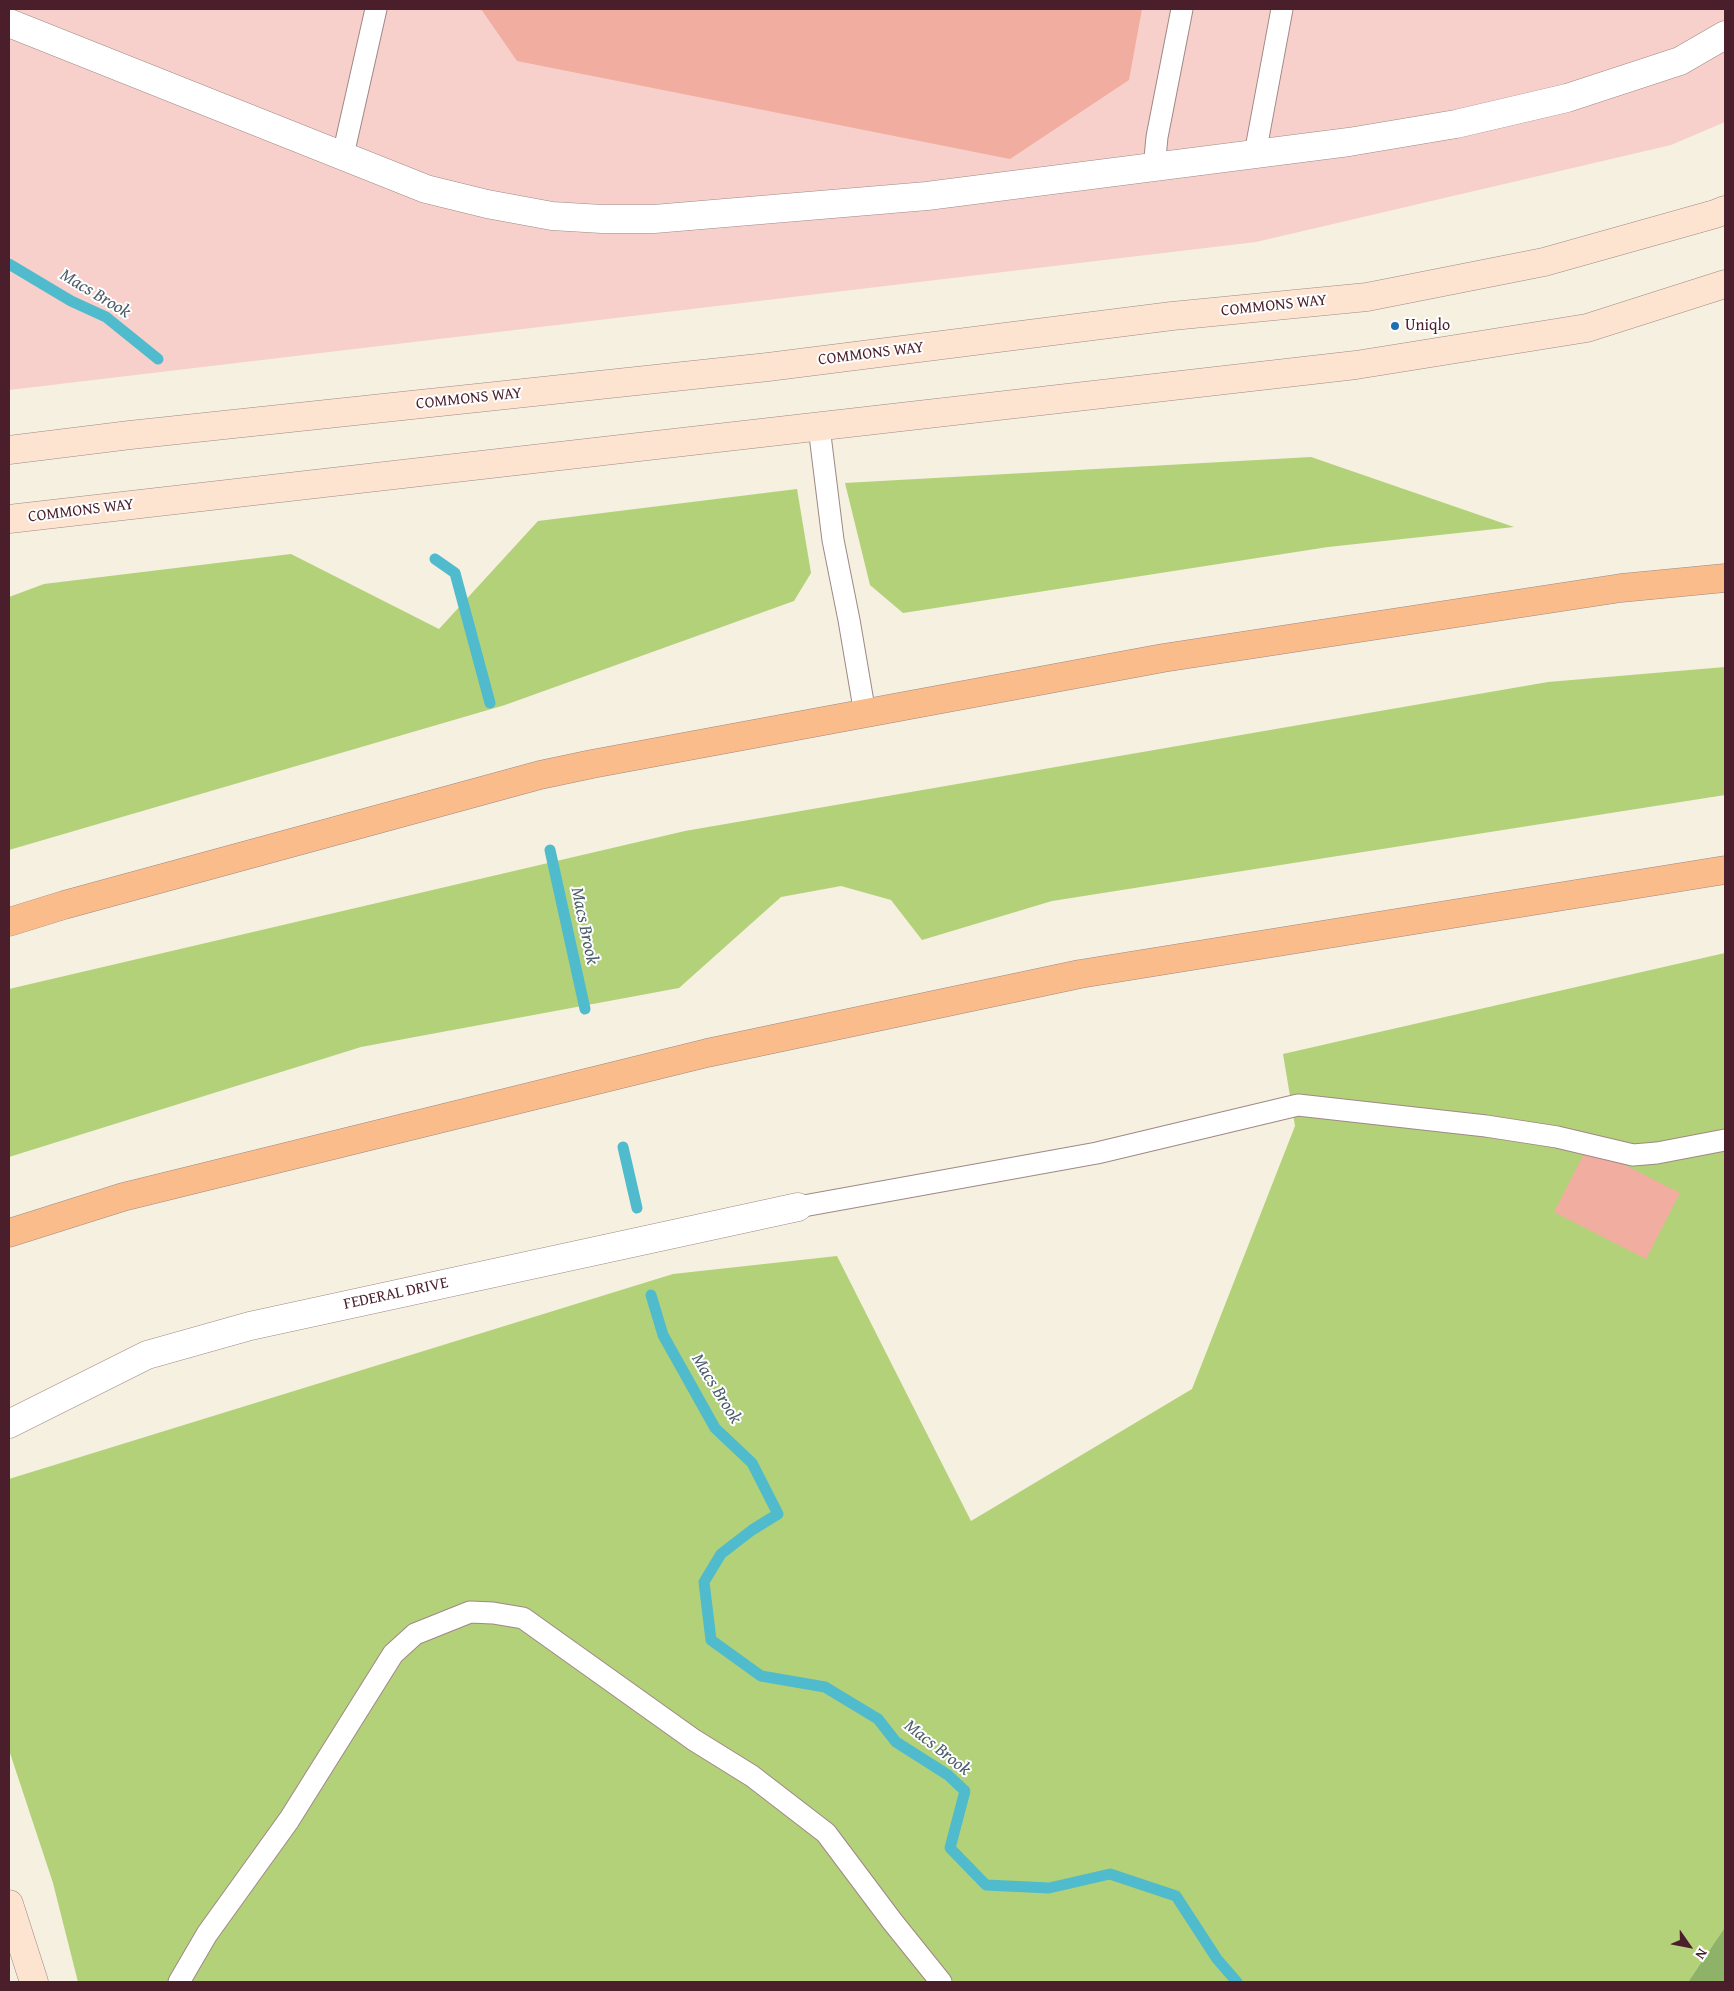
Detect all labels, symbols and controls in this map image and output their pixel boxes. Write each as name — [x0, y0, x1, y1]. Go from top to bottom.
water label: Macs Brook — [56, 265, 134, 323]
street label: COMMONS WAY — [1220, 291, 1328, 321]
place label: Uniqlo — [1405, 316, 1450, 336]
marker: Uniqlo — [1389, 320, 1401, 332]
street label: COMMONS WAY — [817, 338, 925, 370]
street label: COMMONS WAY — [415, 384, 523, 414]
street label: COMMONS WAY — [27, 495, 135, 527]
water label: Macs Brook — [565, 885, 603, 967]
street label: FEDERAL DRIVE — [342, 1274, 450, 1314]
water label: Macs Brook — [686, 1350, 746, 1428]
water label: Macs Brook — [899, 1715, 975, 1781]
north arrow — [1664, 1921, 1714, 1971]
text: N — [1691, 1945, 1713, 1964]

